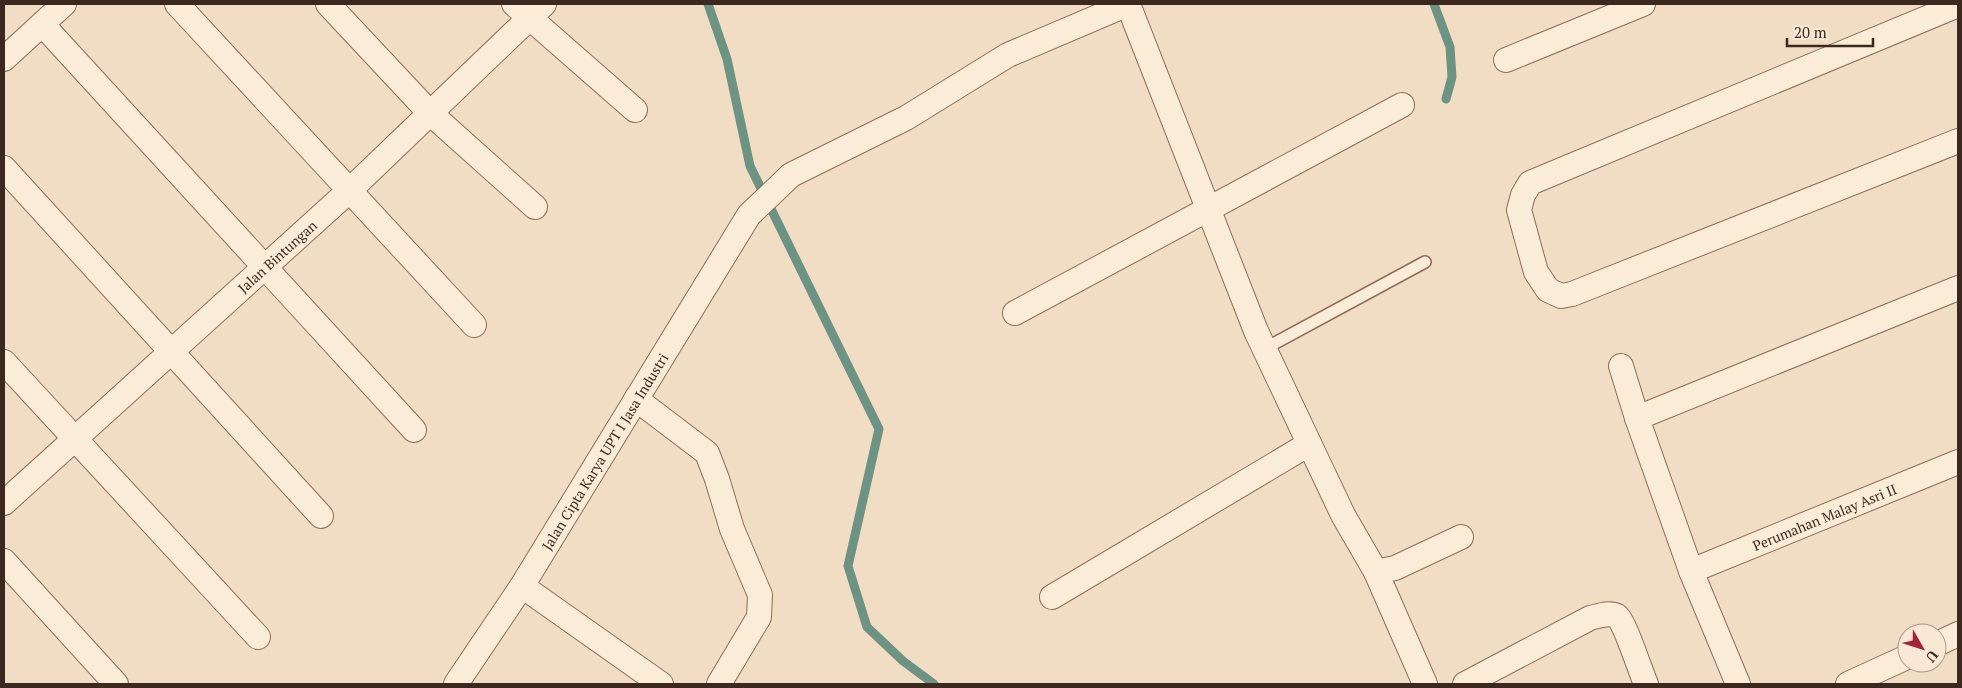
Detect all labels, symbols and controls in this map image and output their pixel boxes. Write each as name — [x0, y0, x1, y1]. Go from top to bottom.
scale bar — [1787, 15, 1873, 47]
text: 20 m — [1794, 22, 1827, 42]
street label: Jalan Bintungan — [233, 215, 321, 297]
street label: Jalan Cipta Karya UPT I Jasa Industri — [537, 349, 672, 553]
street label: Perumahan Malay Asri II — [1749, 479, 1899, 554]
north arrow — [1897, 623, 1947, 673]
text: U — [1922, 647, 1943, 666]

